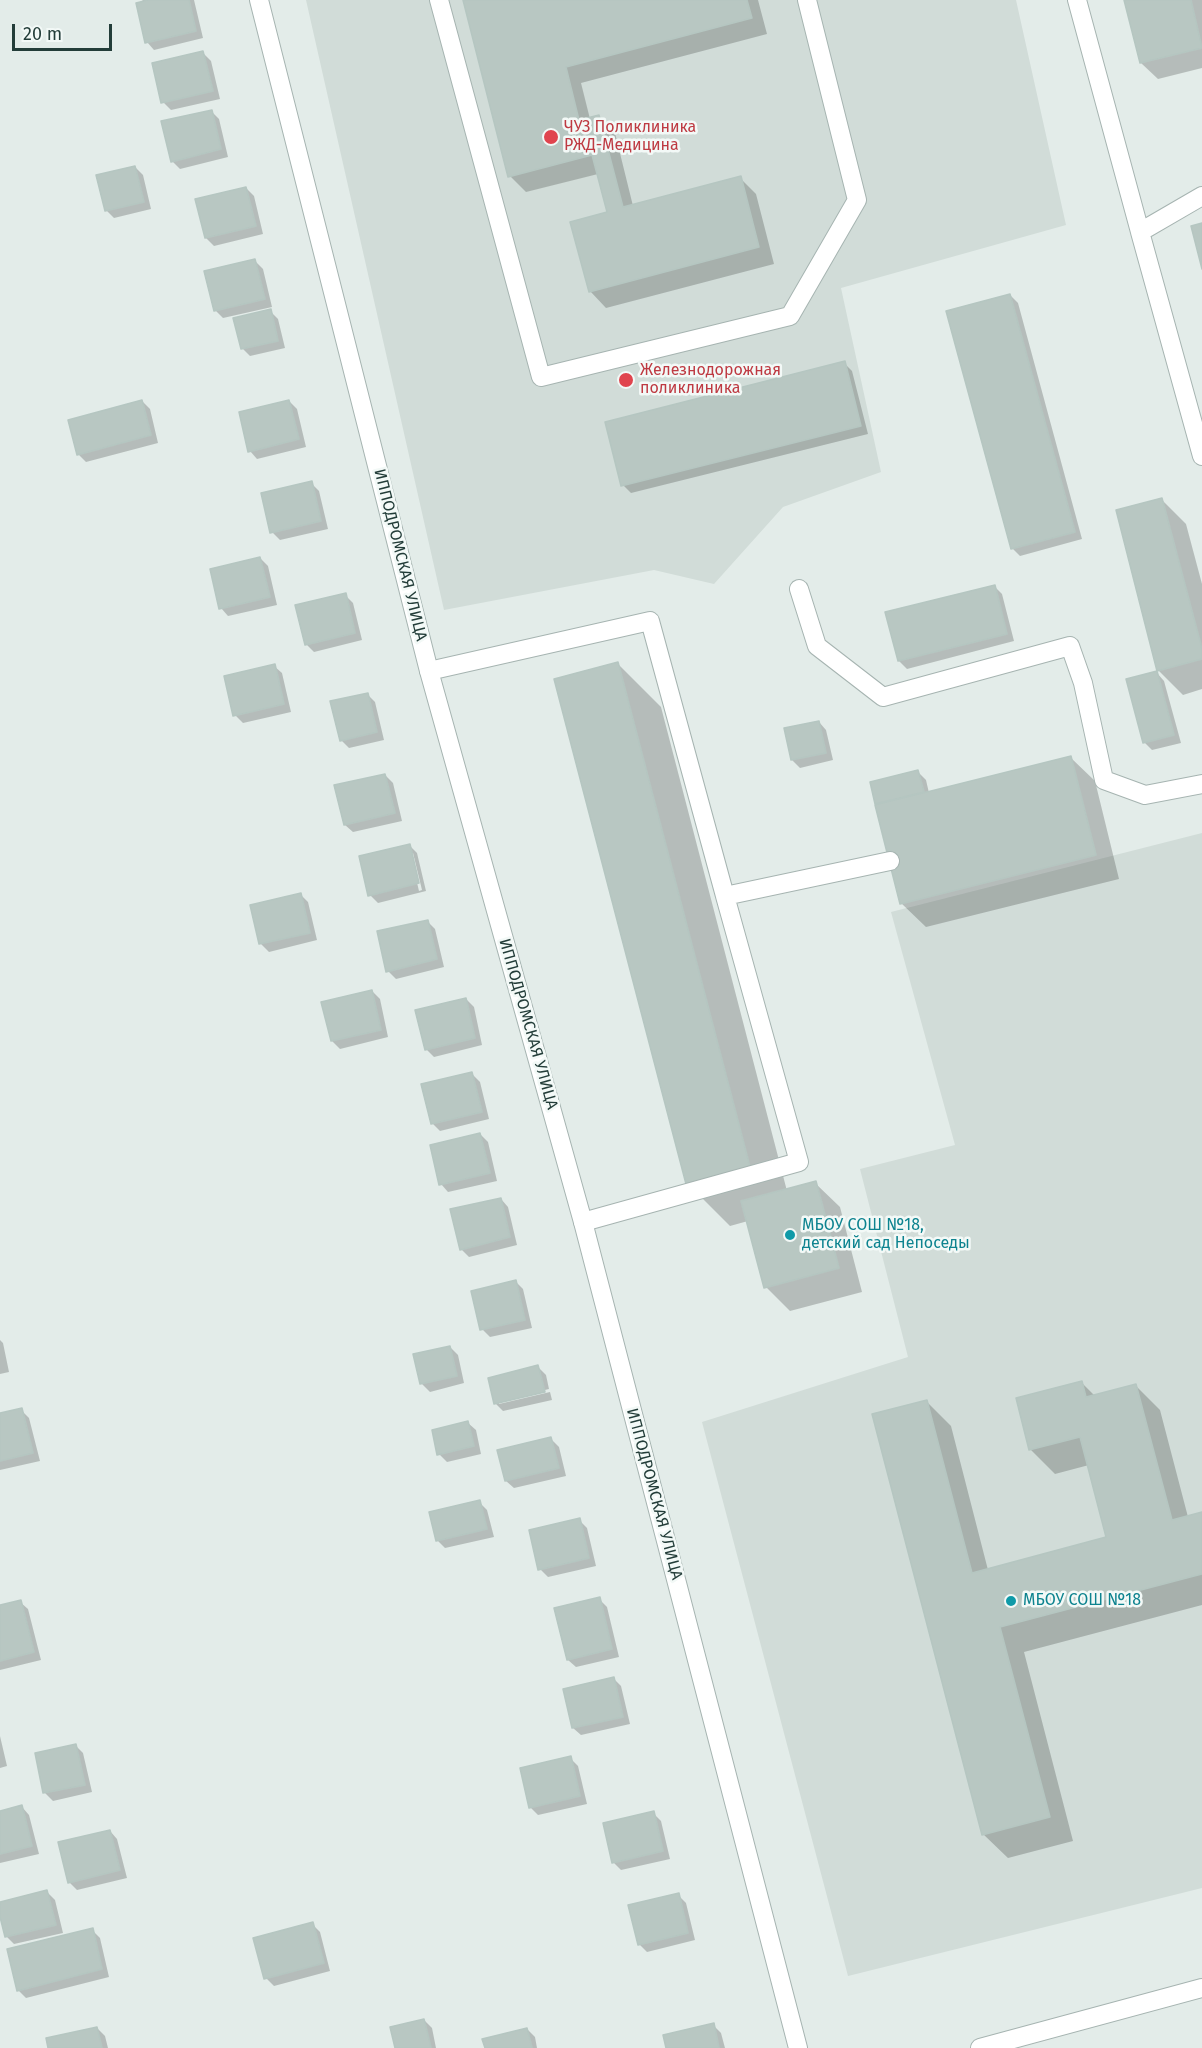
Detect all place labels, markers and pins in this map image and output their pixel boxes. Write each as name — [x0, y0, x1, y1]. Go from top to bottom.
place label: ЧУЗ Поликлиника РЖД-Медицина — [564, 118, 696, 156]
marker: ЧУЗ Поликлиника РЖД-Медицина — [542, 128, 560, 146]
place label: Железнодорожная поликлиника — [640, 361, 781, 399]
marker: Железнодорожная поликлиника — [617, 371, 635, 389]
place label: МБОУ СОШ №18, детский сад Непоседы — [802, 1216, 970, 1254]
marker: МБОУ СОШ №18, детский сад Непоседы — [783, 1228, 797, 1242]
place label: МБОУ СОШ №18 — [1023, 1591, 1141, 1611]
marker: МБОУ СОШ №18 — [1004, 1594, 1018, 1608]

